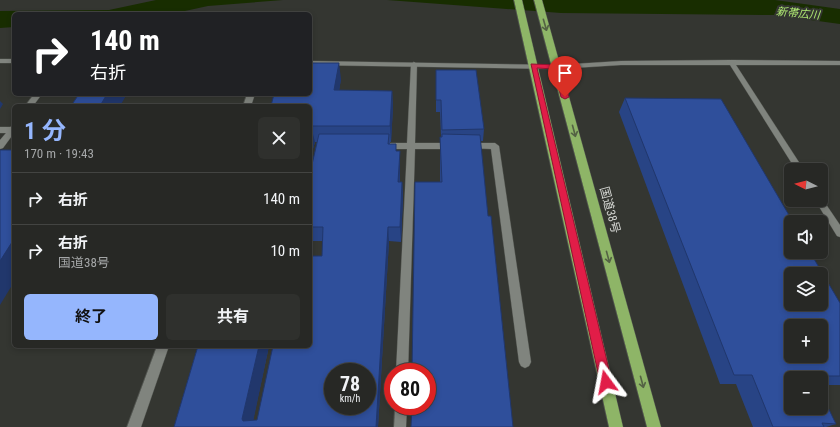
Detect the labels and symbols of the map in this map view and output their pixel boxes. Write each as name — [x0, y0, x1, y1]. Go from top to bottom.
water label: 新帯広川 — [775, 5, 821, 22]
one-way arrow — [542, 18, 549, 31]
pin — [548, 56, 582, 97]
one-way arrow — [571, 124, 579, 137]
north arrow — [784, 163, 828, 207]
street label: 国道38号 — [597, 185, 623, 235]
one-way arrow — [605, 250, 612, 263]
position arrow — [585, 361, 627, 403]
speed limit sign: 80 — [384, 363, 436, 415]
one-way arrow — [639, 376, 646, 389]

